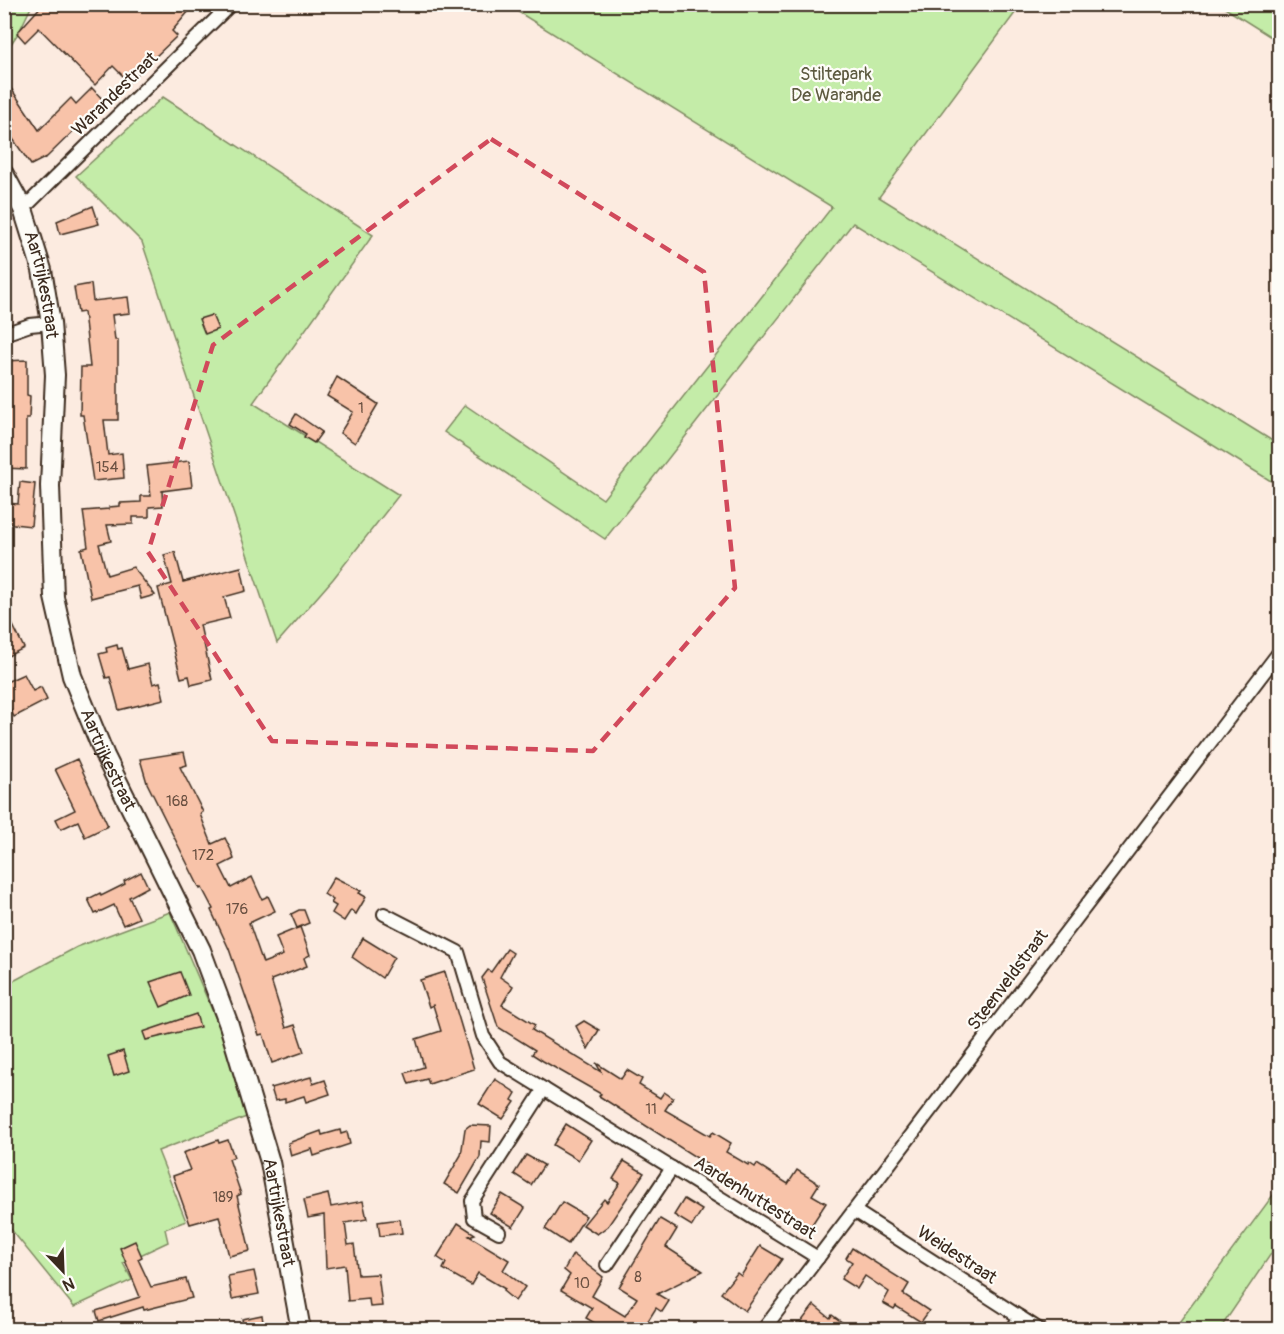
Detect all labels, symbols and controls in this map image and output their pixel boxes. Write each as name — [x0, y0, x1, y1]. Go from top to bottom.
street label: Warandestraat — [67, 47, 164, 141]
park label: Stiltepark De Warande — [791, 63, 881, 107]
street label: Aartrijkestraat — [19, 228, 64, 340]
house number: 1 — [358, 399, 364, 418]
house number: 154 — [96, 458, 119, 477]
street label: Aartrijkestraat — [75, 705, 142, 815]
house number: 168 — [166, 792, 189, 811]
house number: 172 — [192, 846, 214, 865]
house number: 176 — [226, 900, 248, 919]
street label: Steenveldstraat — [963, 924, 1054, 1035]
house number: 11 — [645, 1100, 657, 1119]
street label: Aardenhuttestraat — [690, 1151, 821, 1245]
street label: Aartrijkestraat — [258, 1156, 301, 1269]
house number: 189 — [212, 1188, 234, 1207]
street label: Weidestraat — [913, 1221, 1002, 1290]
north arrow — [33, 1241, 93, 1301]
house number: 8 — [634, 1268, 642, 1287]
text: N — [59, 1273, 77, 1295]
house number: 10 — [574, 1274, 590, 1293]

